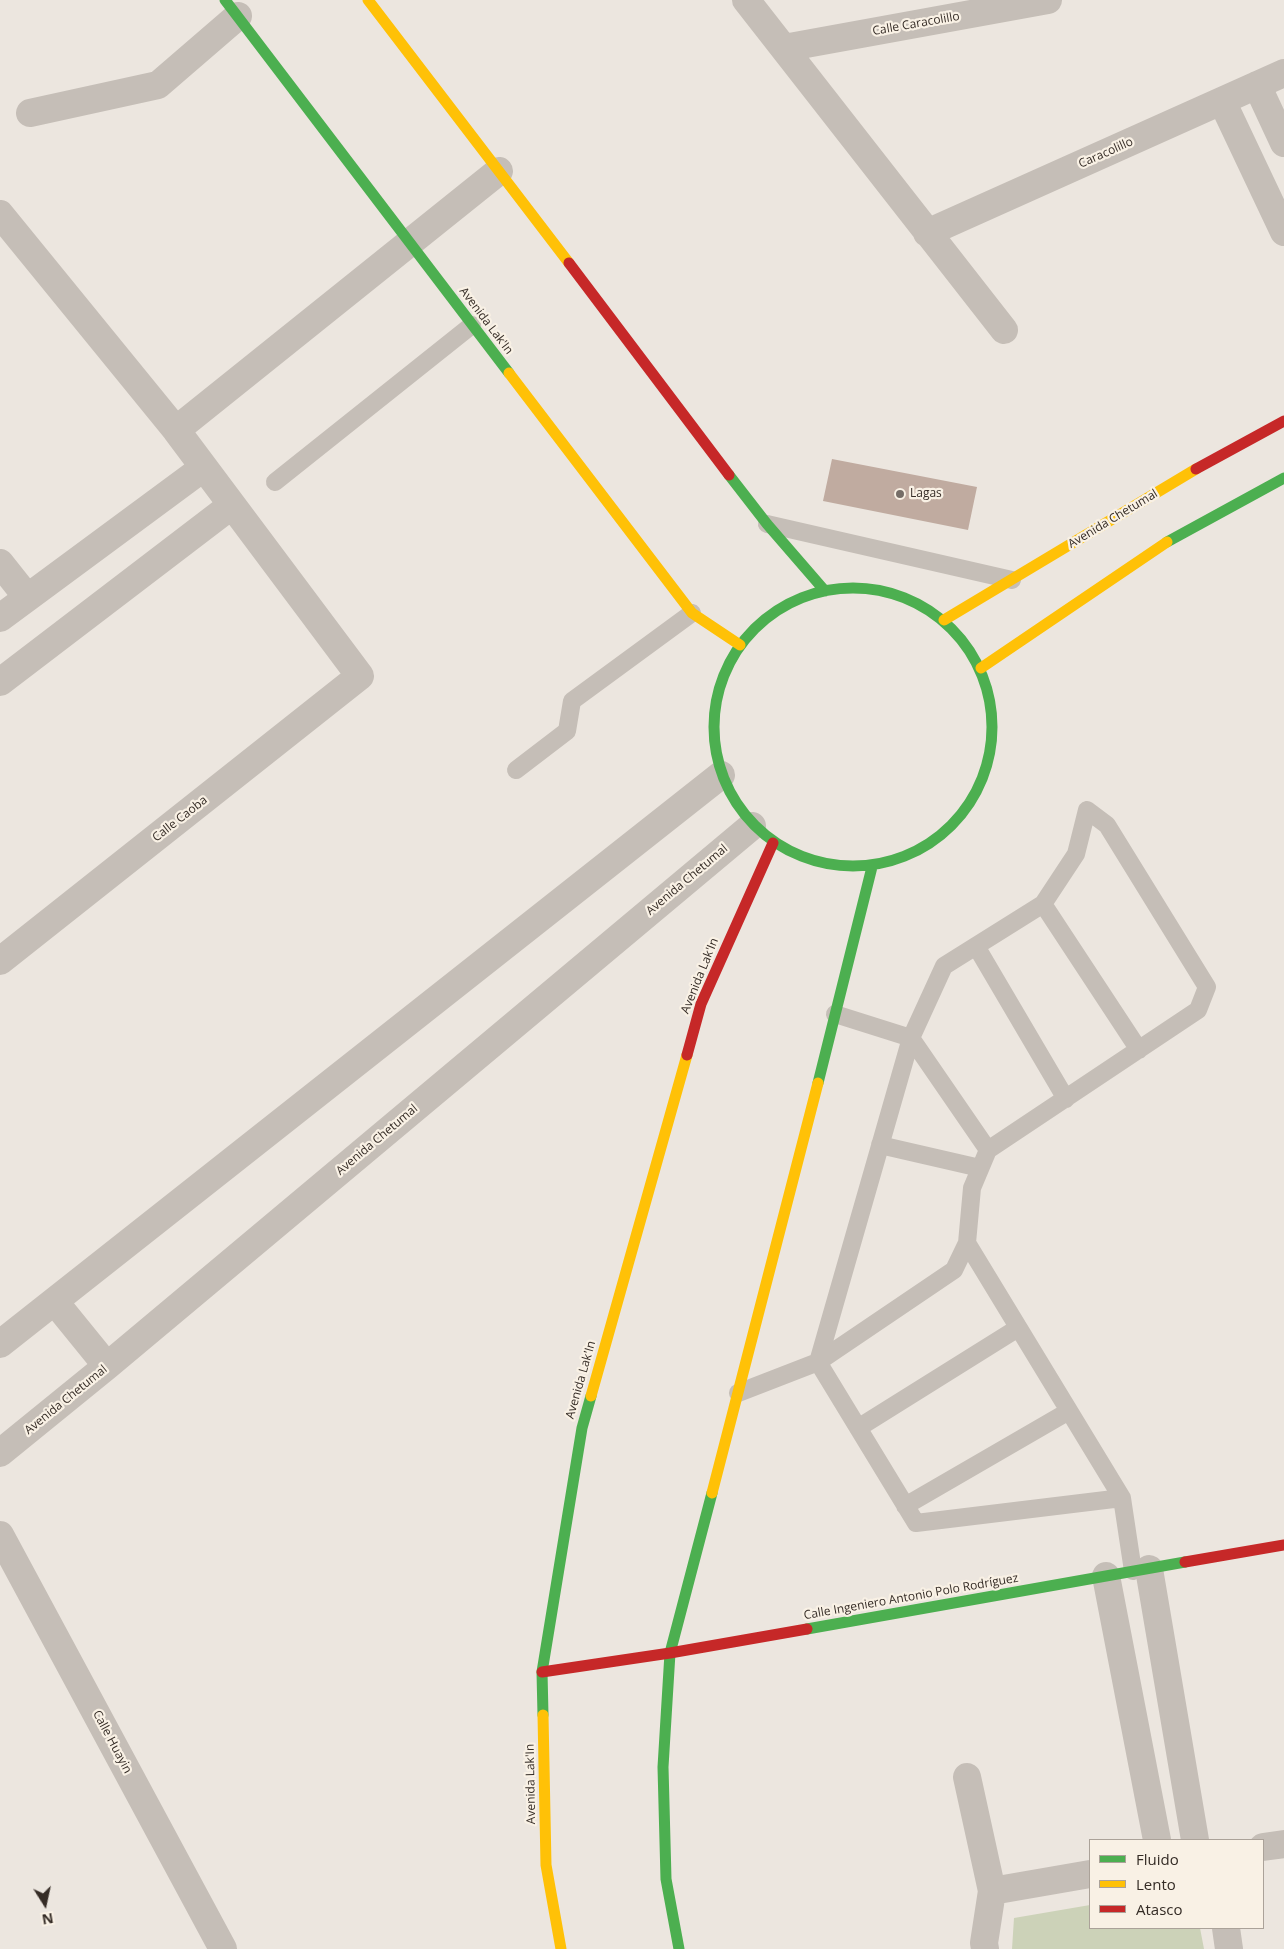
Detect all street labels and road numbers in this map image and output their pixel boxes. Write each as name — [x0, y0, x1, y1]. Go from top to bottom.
street label: Calle Caracolillo — [871, 9, 961, 39]
street label: Caracolillo — [1077, 135, 1135, 171]
street label: Avenida Lak'In — [456, 285, 516, 357]
street label: Avenida Chetumal — [1066, 487, 1160, 551]
street label: Calle Caoba — [150, 793, 210, 845]
street label: Avenida Chetumal — [643, 842, 731, 918]
street label: Avenida Lak'In — [678, 936, 722, 1016]
street label: Avenida Chetumal — [333, 1102, 421, 1178]
street label: Avenida Lak'In — [563, 1339, 599, 1421]
street label: Avenida Chetumal — [22, 1362, 110, 1438]
street label: Calle Ingeniero Antonio Polo Rodríguez — [803, 1571, 1019, 1623]
street label: Calle Huayin — [89, 1708, 135, 1776]
street label: Avenida Lak'In — [523, 1744, 539, 1824]

